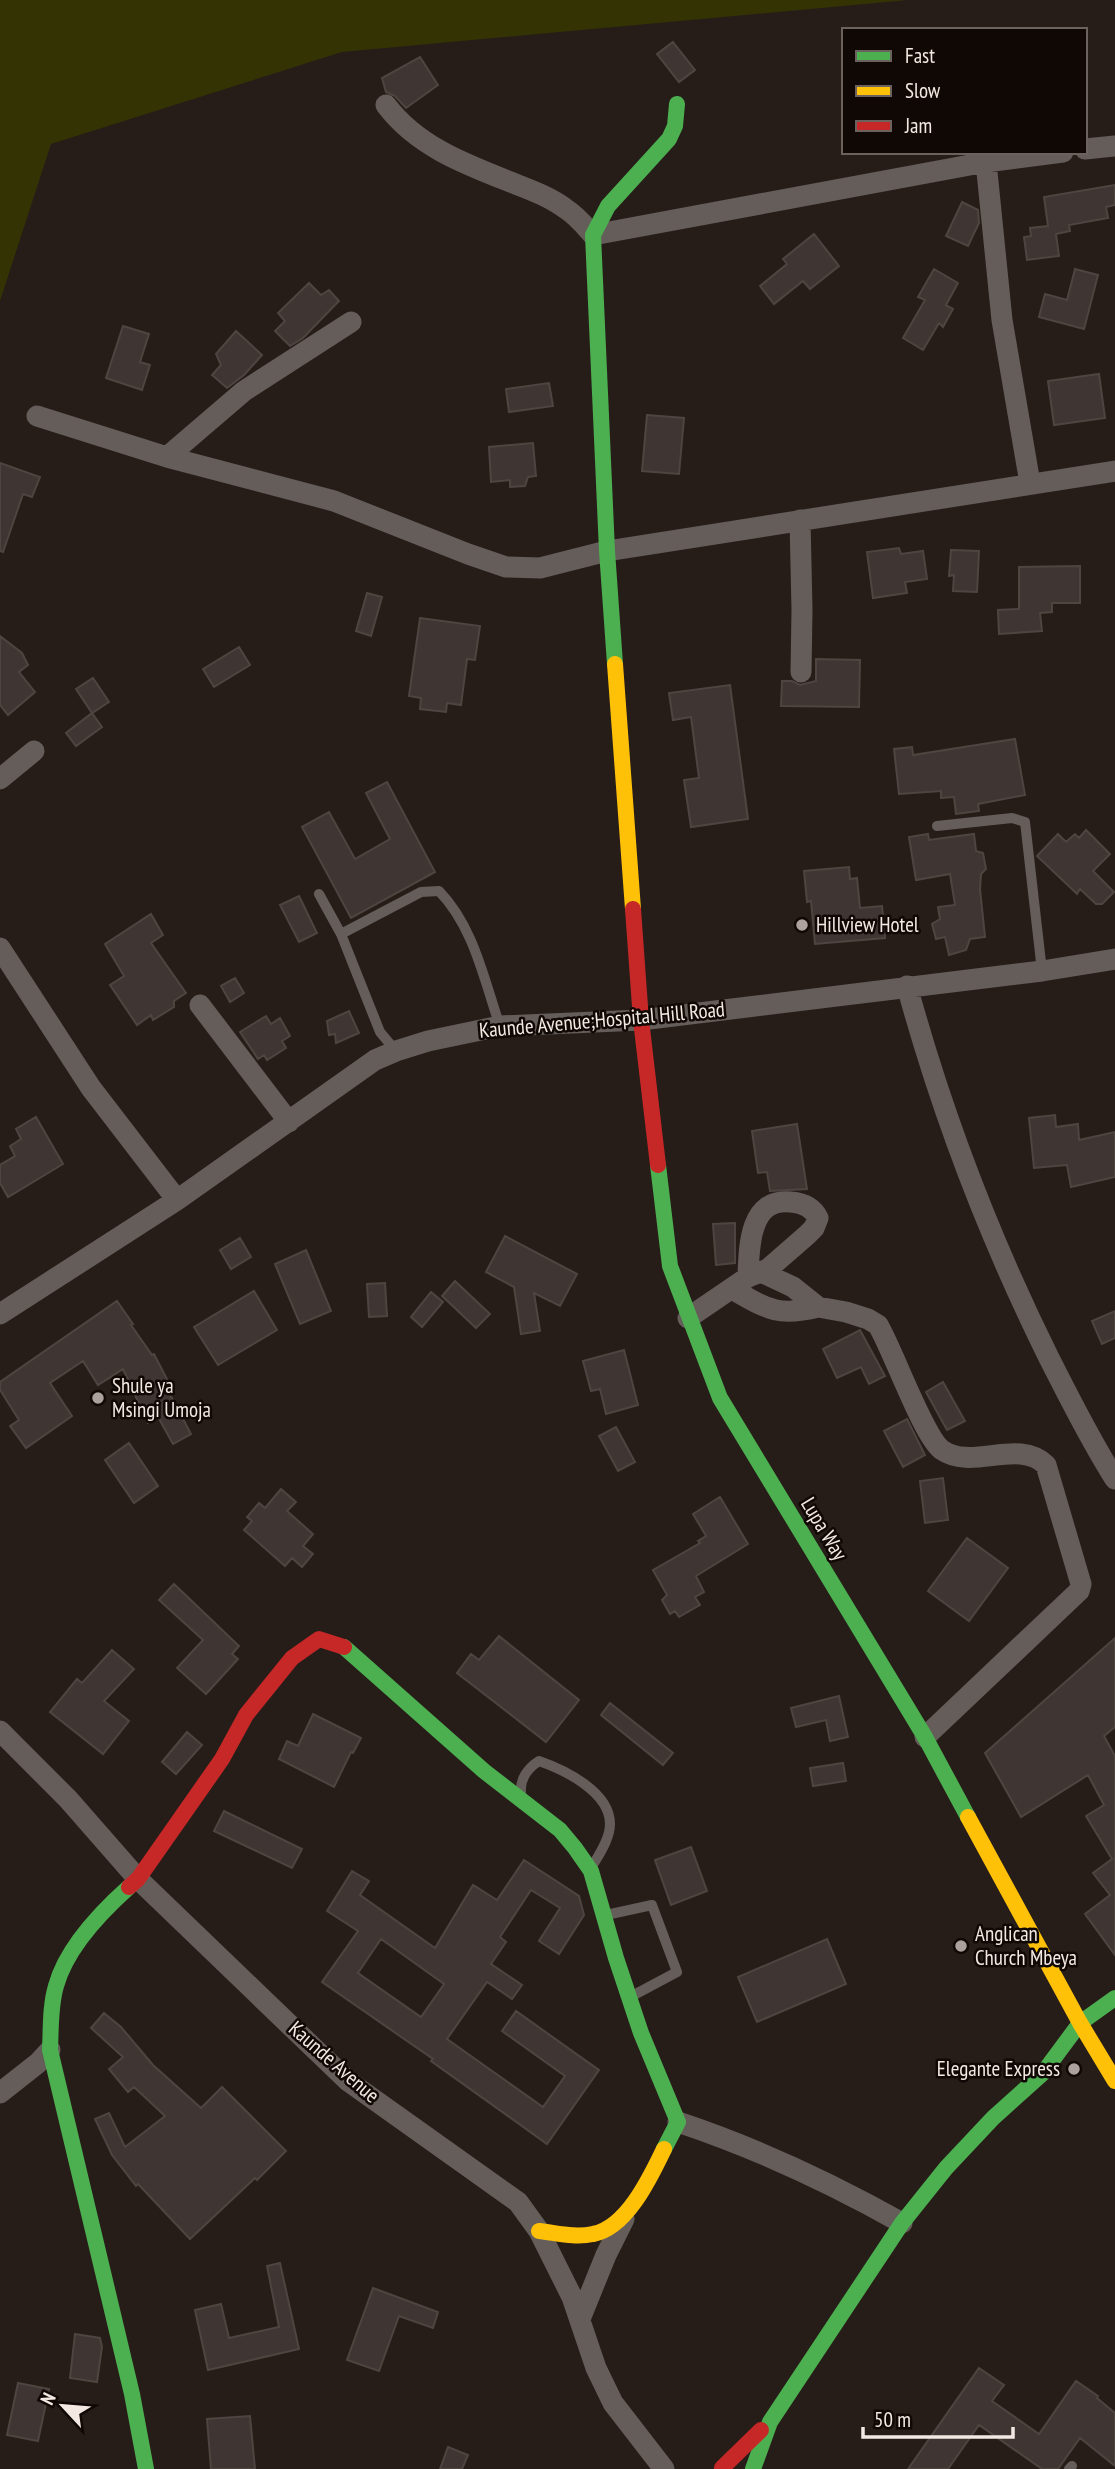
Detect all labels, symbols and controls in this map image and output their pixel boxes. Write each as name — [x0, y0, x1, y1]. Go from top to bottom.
legend — [842, 28, 1087, 154]
text: Fast — [905, 42, 935, 69]
text: Slow — [905, 77, 941, 104]
text: Jam — [904, 112, 932, 139]
place label: Hillview Hotel — [816, 911, 919, 938]
marker: Hillview Hotel — [794, 917, 810, 933]
street label: Kaunde Avenue;Hospital Hill Road — [478, 995, 726, 1044]
place label: Shule ya Msingi Umoja — [112, 1372, 211, 1423]
marker: Shule ya Msingi Umoja — [90, 1390, 106, 1406]
street label: Lupa Way — [795, 1492, 854, 1565]
place label: Anglican Church Mbeya — [975, 1920, 1077, 1971]
marker: Anglican Church Mbeya — [953, 1938, 969, 1954]
street label: Kaunde Avenue — [283, 2015, 385, 2108]
place label: Elegante Express — [937, 2055, 1060, 2082]
marker: Elegante Express — [1066, 2061, 1082, 2077]
north arrow — [28, 2371, 98, 2441]
text: N — [35, 2389, 61, 2408]
scale bar — [863, 2396, 1014, 2440]
text: 50 m — [874, 2406, 911, 2433]

